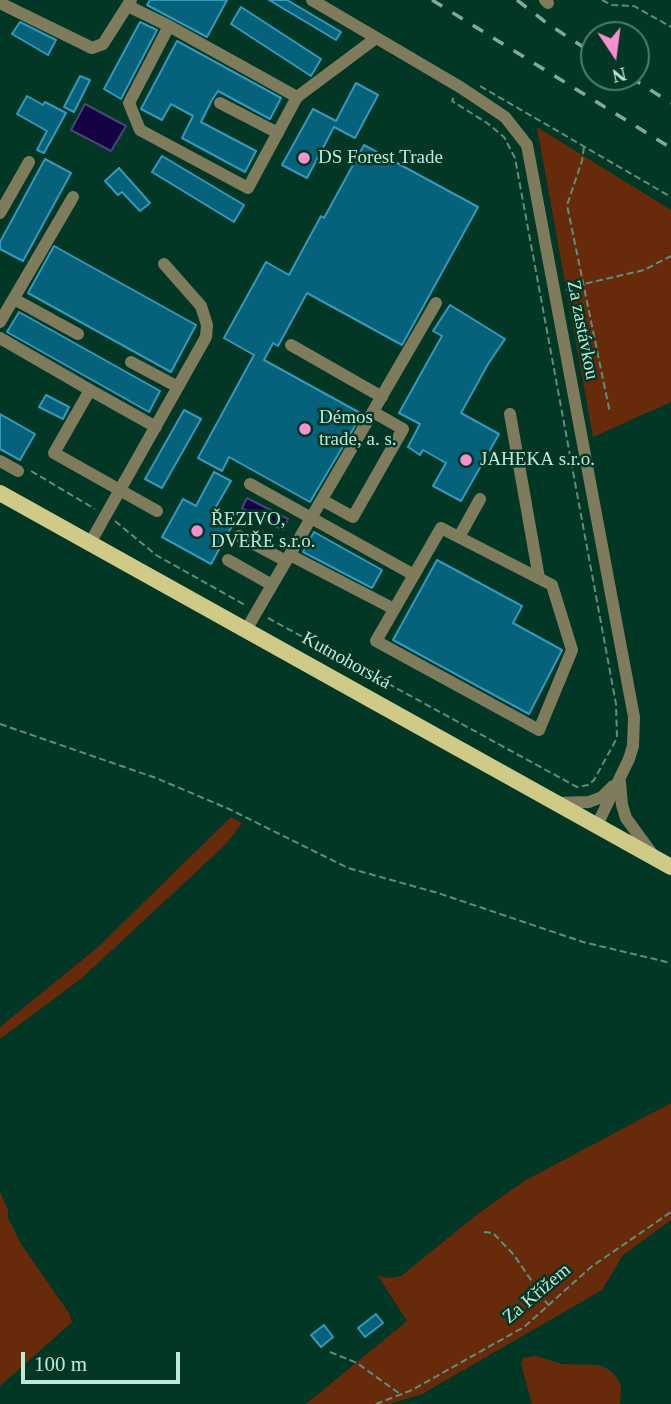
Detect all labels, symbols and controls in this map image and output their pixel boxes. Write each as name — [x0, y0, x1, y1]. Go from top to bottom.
north arrow — [580, 21, 650, 91]
text: N — [610, 63, 628, 87]
place label: DS Forest Trade — [318, 147, 443, 169]
marker: DS Forest Trade — [296, 150, 312, 166]
street label: Za zastávkou — [561, 278, 603, 382]
place label: Démos trade, a. s. — [319, 407, 397, 451]
marker: Démos trade, a. s. — [297, 421, 313, 437]
place label: JAHEKA s.r.o. — [480, 449, 595, 471]
marker: JAHEKA s.r.o. — [458, 452, 474, 468]
place label: ŘEZIVO, DVEŘE s.r.o. — [211, 509, 316, 553]
marker: ŘEZIVO, DVEŘE s.r.o. — [189, 523, 205, 539]
street label: Kutnohorská — [298, 627, 394, 695]
street label: Za Křížem — [498, 1259, 576, 1329]
scale bar — [24, 1338, 184, 1382]
text: 100 m — [34, 1352, 87, 1376]

